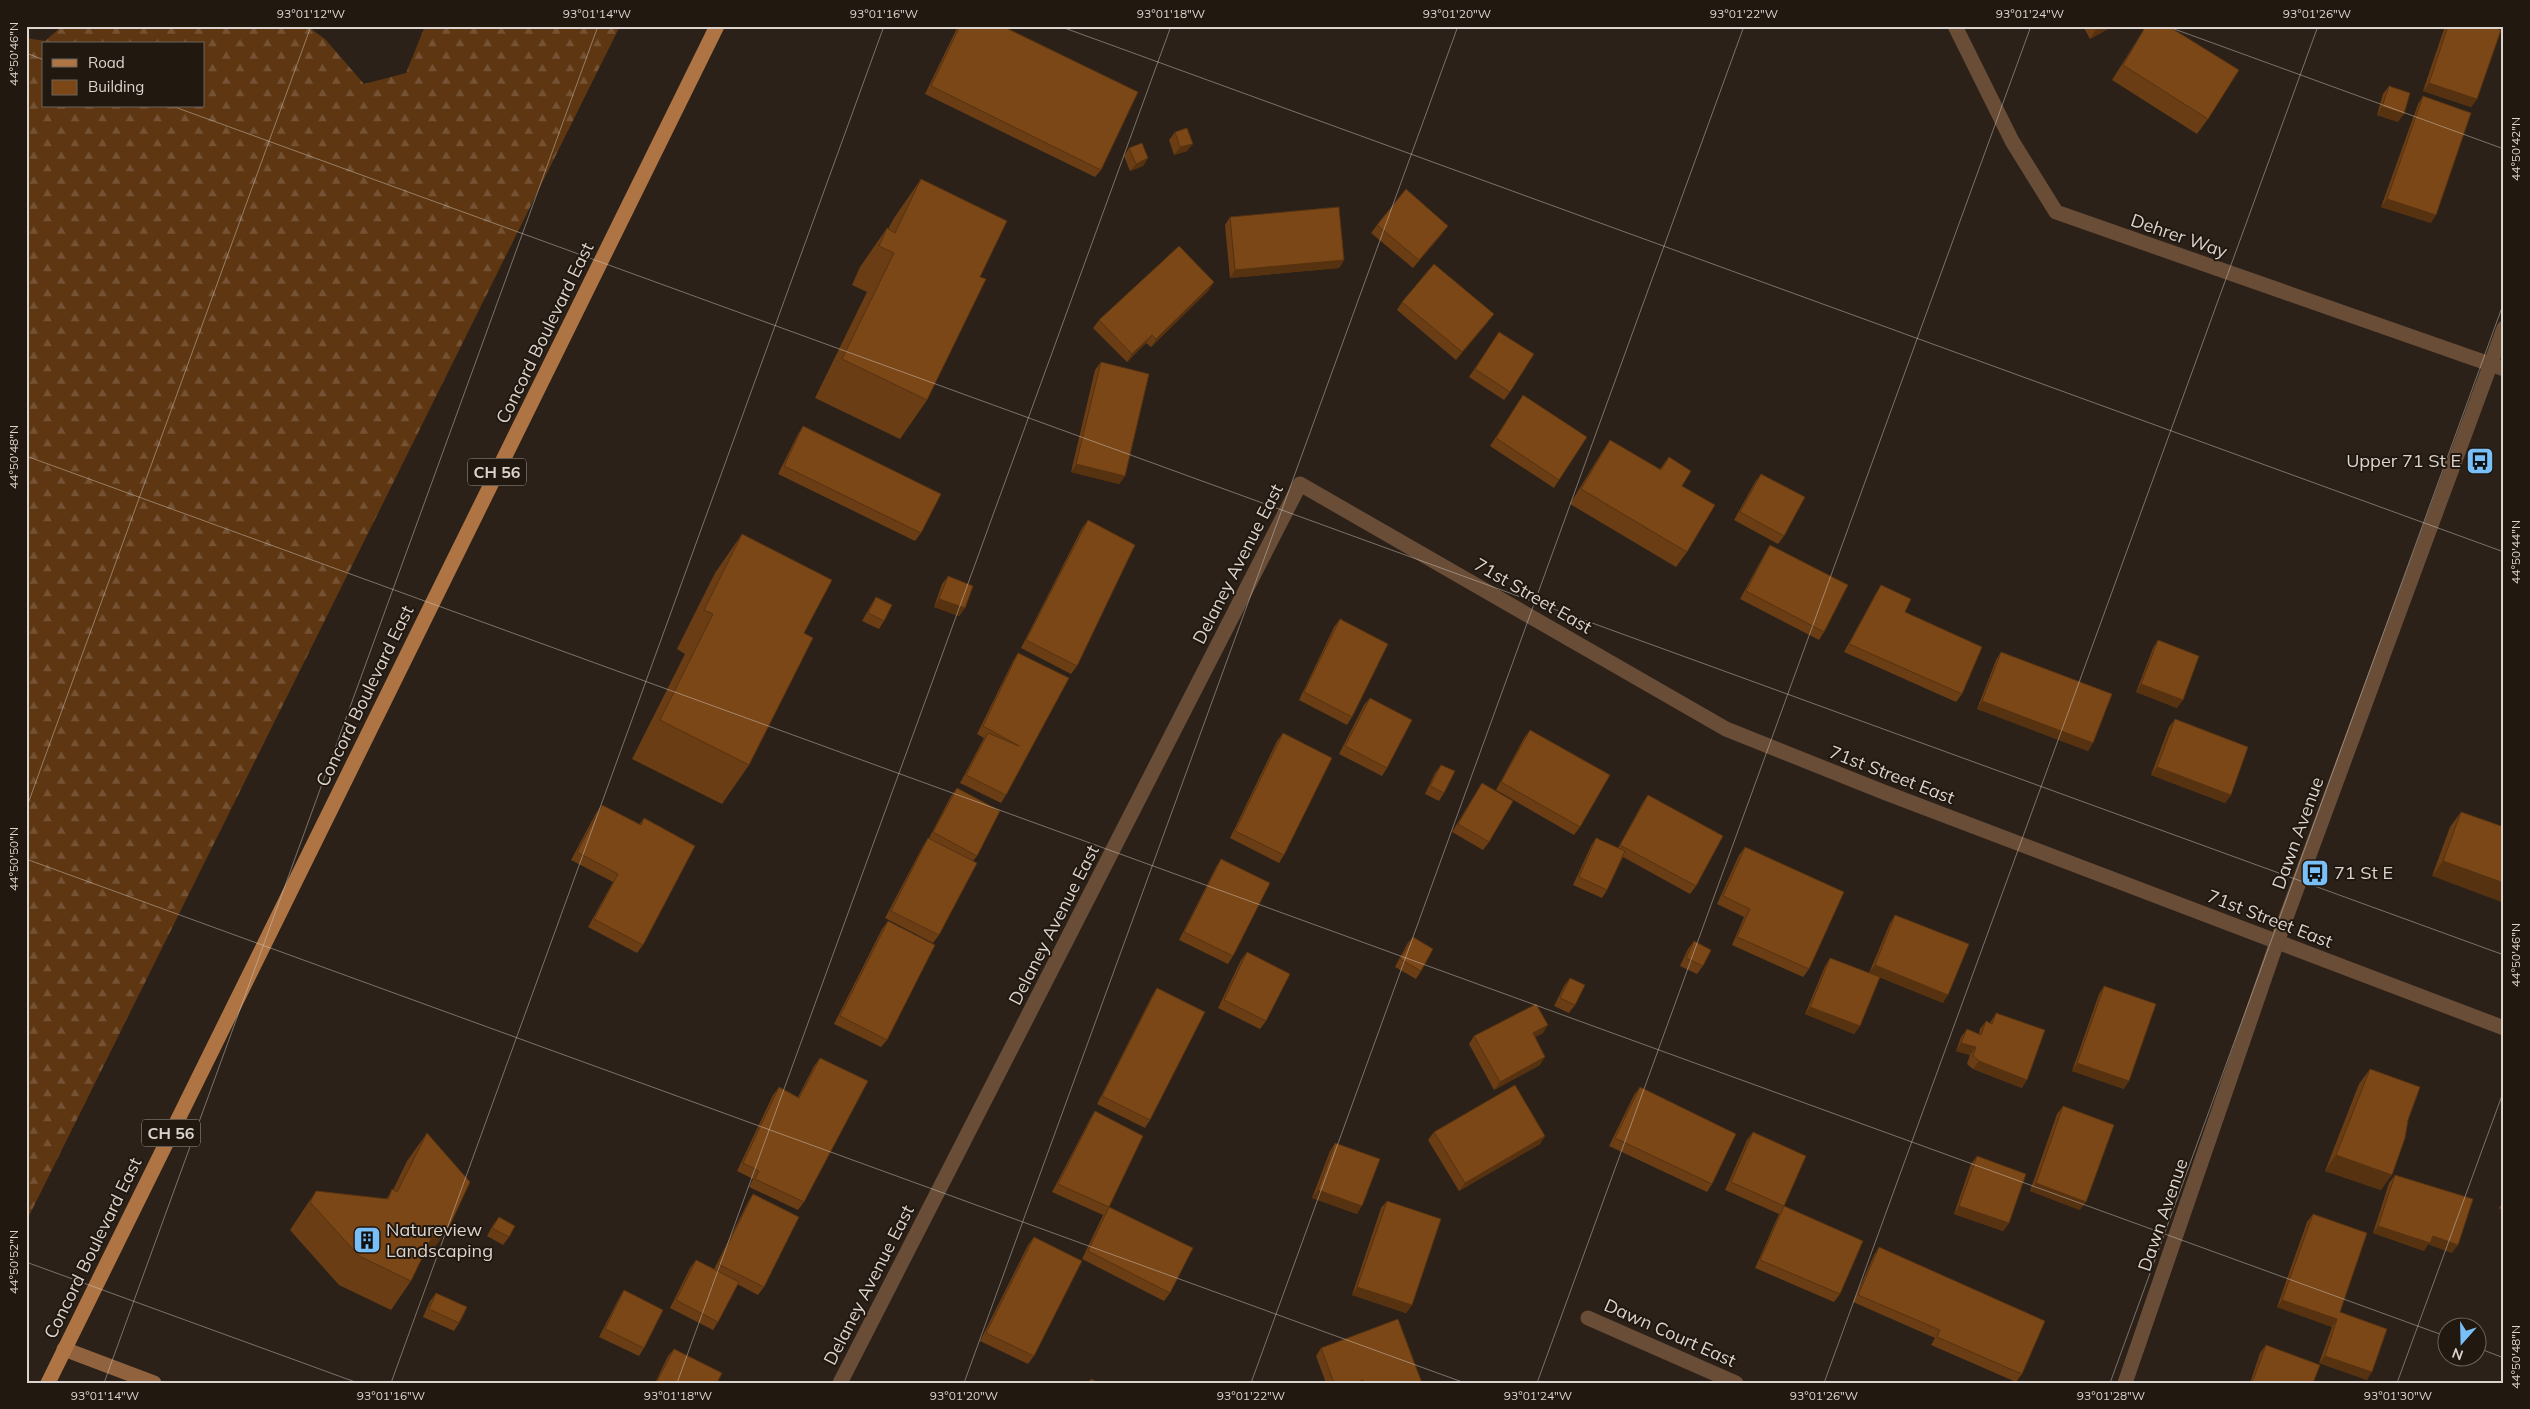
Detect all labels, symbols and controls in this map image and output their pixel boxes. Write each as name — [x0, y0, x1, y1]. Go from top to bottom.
text: 93°01'12"W — [277, 6, 345, 21]
text: 93°01'14"W — [563, 6, 631, 21]
text: 93°01'16"W — [850, 6, 918, 21]
text: 93°01'18"W — [1137, 6, 1205, 21]
text: 93°01'20"W — [1423, 6, 1491, 21]
text: 93°01'22"W — [1710, 6, 1778, 21]
text: 93°01'24"W — [1996, 6, 2064, 21]
text: 93°01'26"W — [2283, 6, 2351, 21]
text: 44°50'46"N — [6, 22, 21, 86]
legend — [42, 42, 205, 108]
text: Road — [88, 53, 125, 72]
text: Building — [88, 77, 144, 96]
text: 44°50'42"N — [2508, 117, 2523, 181]
street label: Dehrer Way — [2128, 208, 2231, 263]
street label: Concord Boulevard East — [491, 238, 598, 427]
text: 44°50'48"N — [6, 425, 21, 489]
bus stop icon: Upper 71 St E — [2465, 446, 2495, 476]
place label: Upper 71 St E — [2346, 449, 2461, 472]
road number: CH 56 — [468, 458, 526, 486]
street label: Delaney Avenue East — [1187, 480, 1288, 648]
text: 44°50'44"N — [2508, 520, 2523, 584]
street label: 71st Street East — [1470, 553, 1596, 639]
street label: Concord Boulevard East — [311, 601, 418, 790]
street label: 71st Street East — [1826, 740, 1958, 809]
street label: Dawn Avenue — [2267, 774, 2328, 892]
text: 44°50'50"N — [6, 827, 21, 891]
street label: Delaney Avenue East — [1003, 841, 1104, 1009]
bus stop icon: 71 St E — [2300, 858, 2330, 888]
place label: 71 St E — [2334, 861, 2393, 884]
street label: 71st Street East — [2204, 884, 2336, 953]
text: 44°50'46"N — [2508, 923, 2523, 987]
road number: CH 56 — [142, 1120, 200, 1146]
street label: Concord Boulevard East — [39, 1153, 146, 1342]
street label: Dawn Avenue — [2132, 1155, 2193, 1274]
street label: Delaney Avenue East — [818, 1201, 919, 1369]
place label: Natureview Landscaping — [386, 1218, 493, 1262]
building icon: Natureview Landscaping — [352, 1225, 382, 1255]
text: 44°50'52"N — [6, 1230, 21, 1294]
street label: Dawn Court East — [1601, 1293, 1740, 1372]
north arrow — [2438, 1316, 2488, 1366]
text: 44°50'48"N — [2508, 1325, 2523, 1389]
text: N — [2450, 1344, 2466, 1364]
text: 93°01'14"W — [71, 1388, 139, 1403]
text: 93°01'16"W — [357, 1388, 425, 1403]
text: 93°01'18"W — [644, 1388, 712, 1403]
text: 93°01'20"W — [930, 1388, 998, 1403]
text: 93°01'22"W — [1217, 1388, 1285, 1403]
text: 93°01'24"W — [1504, 1388, 1572, 1403]
text: 93°01'26"W — [1790, 1388, 1858, 1403]
text: 93°01'28"W — [2077, 1388, 2145, 1403]
text: 93°01'30"W — [2364, 1388, 2432, 1403]

